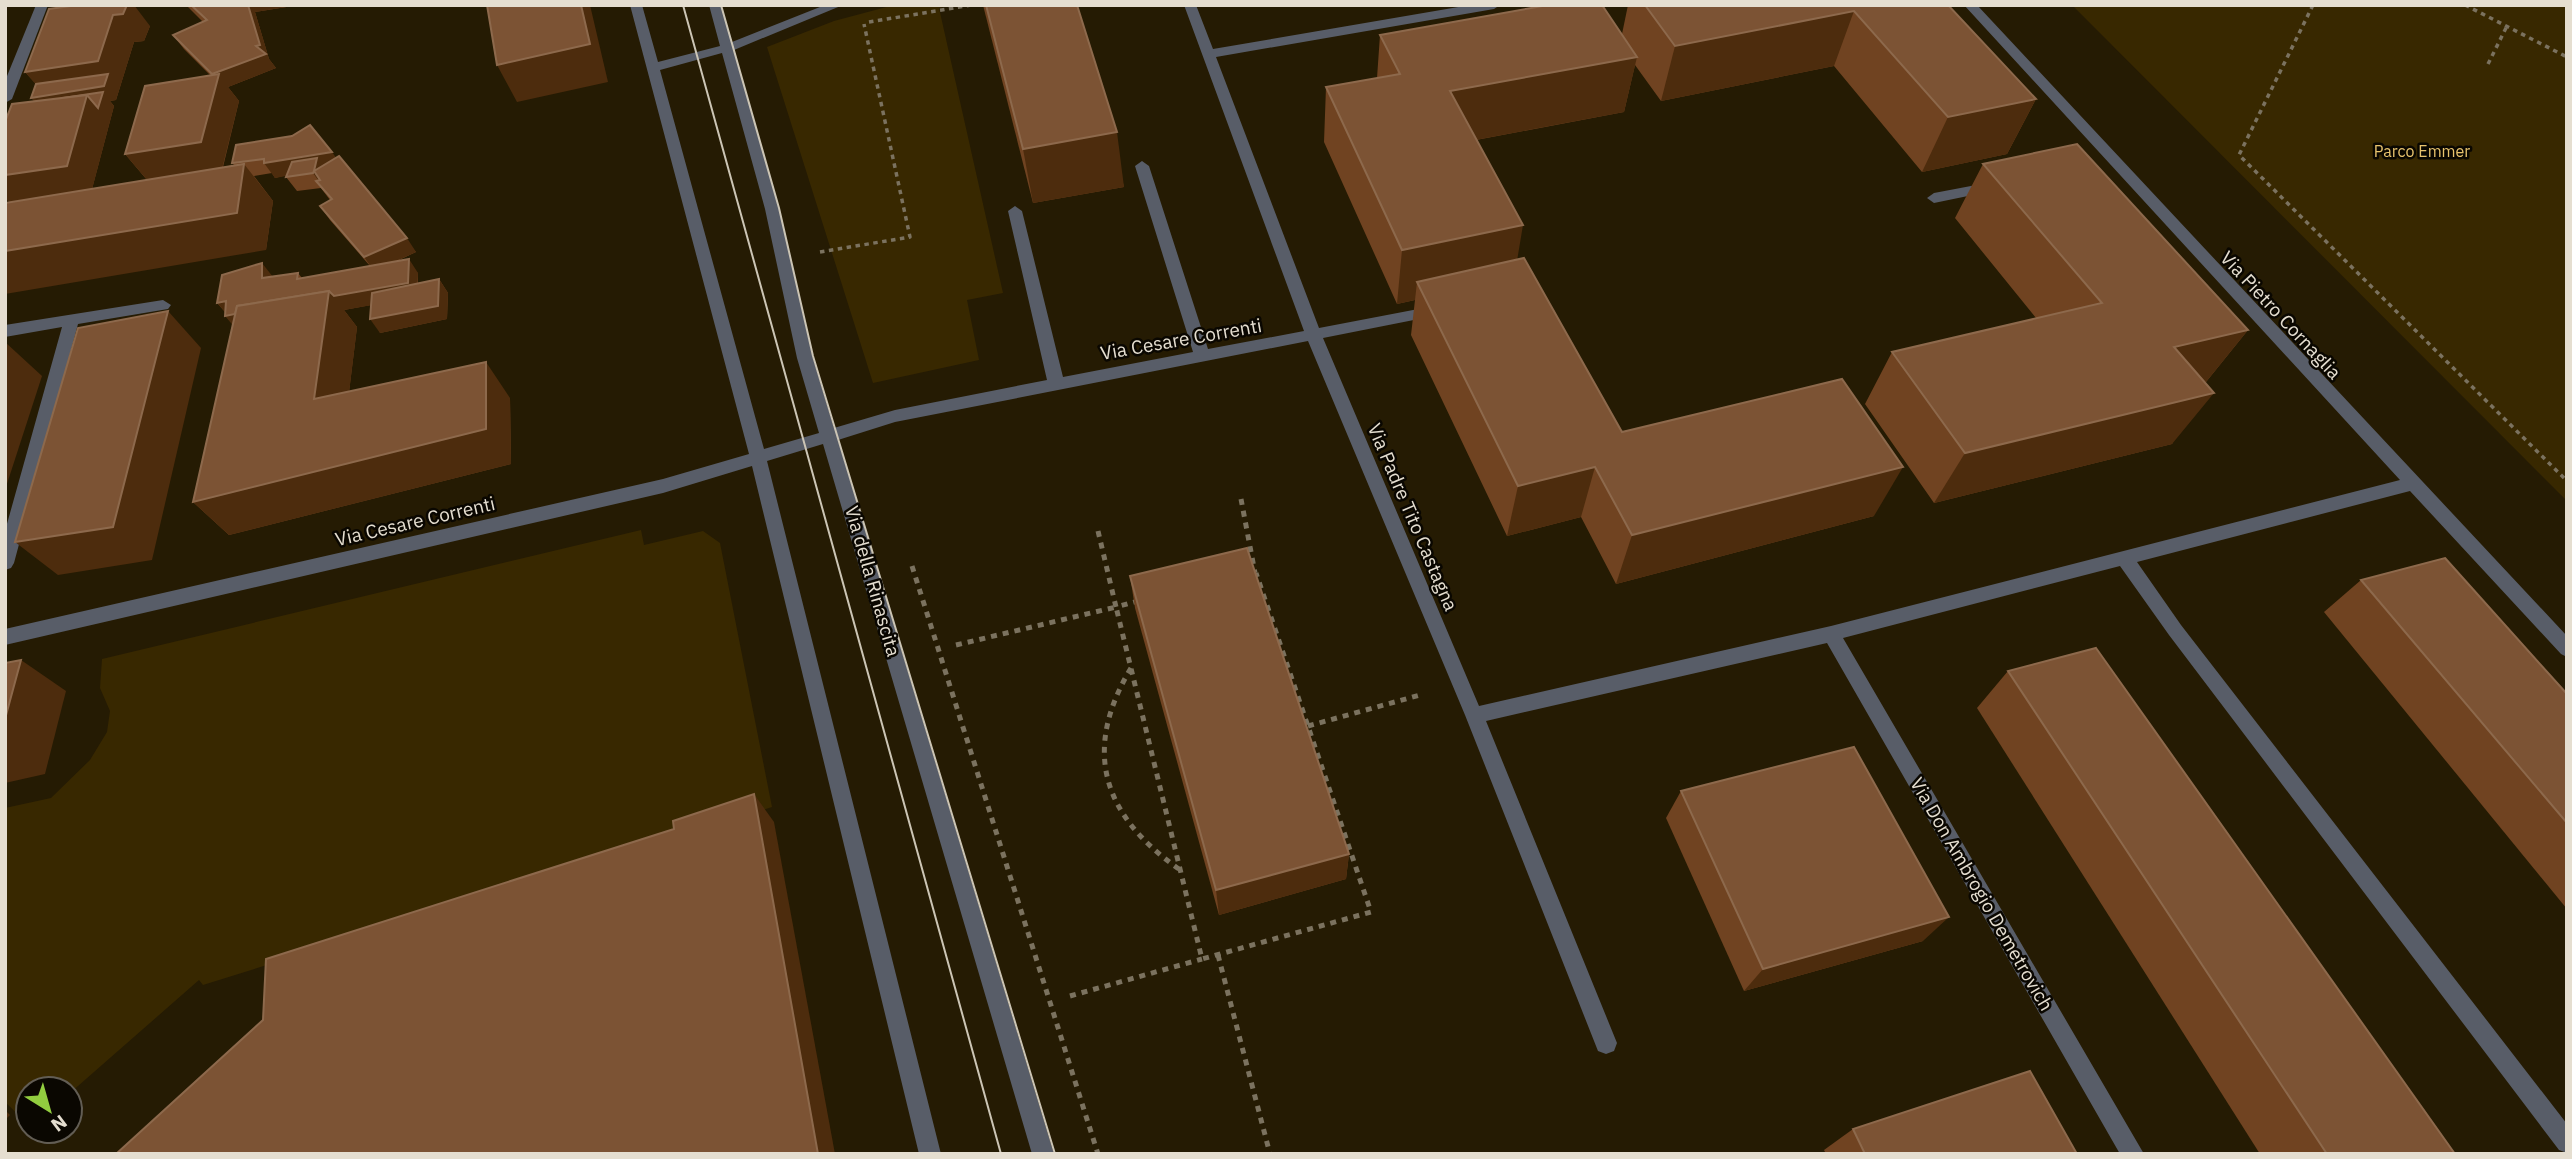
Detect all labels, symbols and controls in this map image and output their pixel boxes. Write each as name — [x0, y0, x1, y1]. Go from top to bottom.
park label: Parco Emmer — [2374, 141, 2470, 161]
street label: Via Pietro Cornaglia — [2215, 246, 2347, 384]
street label: Via Cesare Correnti — [1099, 313, 1263, 365]
street label: Via Padre Tito Castagna — [1363, 420, 1463, 614]
street label: Via Cesare Correnti — [333, 491, 497, 551]
street label: Via della Rinascita — [840, 503, 906, 659]
street label: Via Don Ambrogio Demetrovich — [1905, 773, 2059, 1015]
north arrow — [14, 1075, 84, 1145]
text: N — [47, 1110, 72, 1137]

